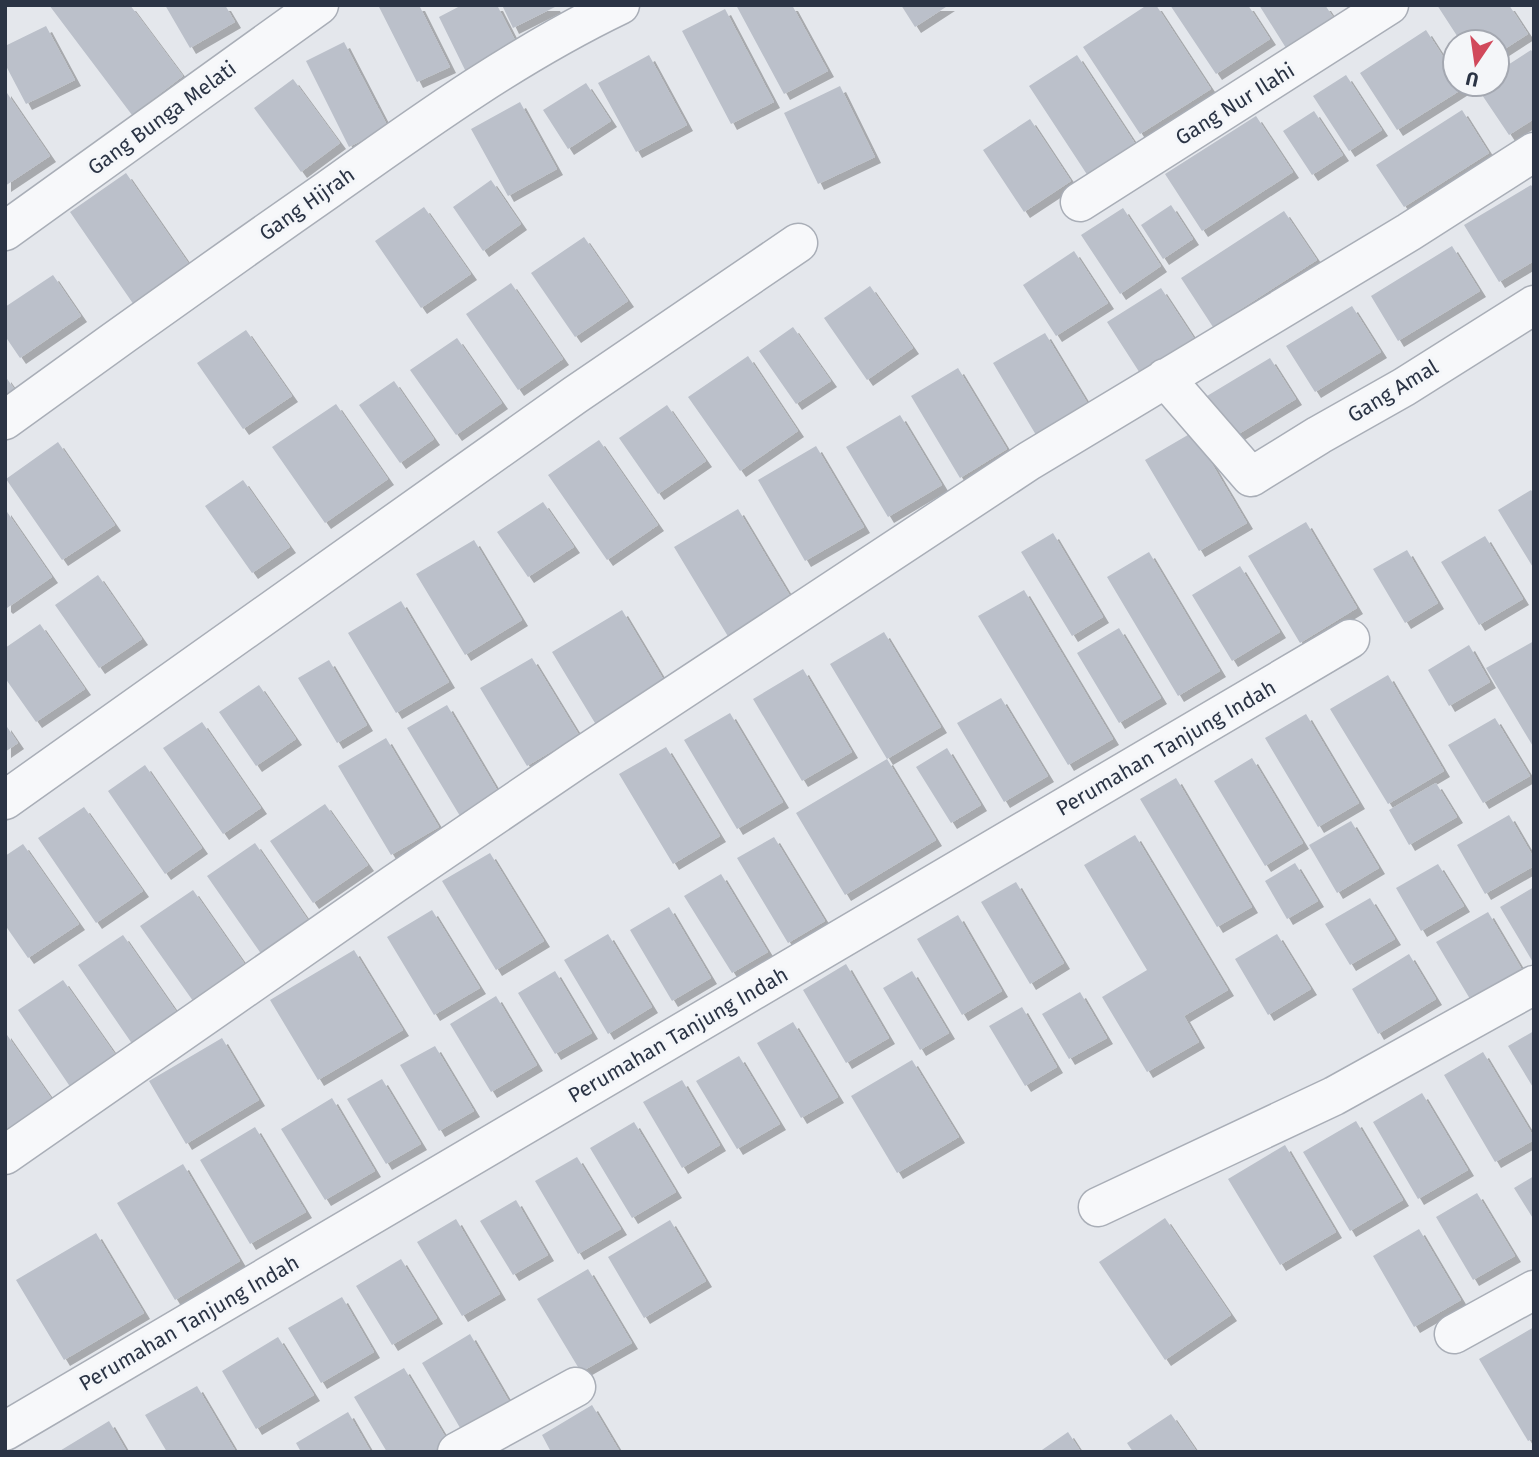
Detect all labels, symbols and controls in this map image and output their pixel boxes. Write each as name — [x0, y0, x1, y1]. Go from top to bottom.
north arrow — [1441, 28, 1511, 98]
street label: Gang Bunga Melati — [83, 55, 241, 181]
street label: Gang Nur Ilahi — [1171, 57, 1299, 151]
text: U — [1464, 66, 1481, 92]
street label: Gang Hijrah — [254, 162, 360, 246]
street label: Gang Amal — [1343, 354, 1443, 428]
street label: Perumahan Tanjung Indah — [1051, 674, 1281, 822]
street label: Perumahan Tanjung Indah — [563, 961, 793, 1109]
street label: Perumahan Tanjung Indah — [74, 1249, 304, 1397]

